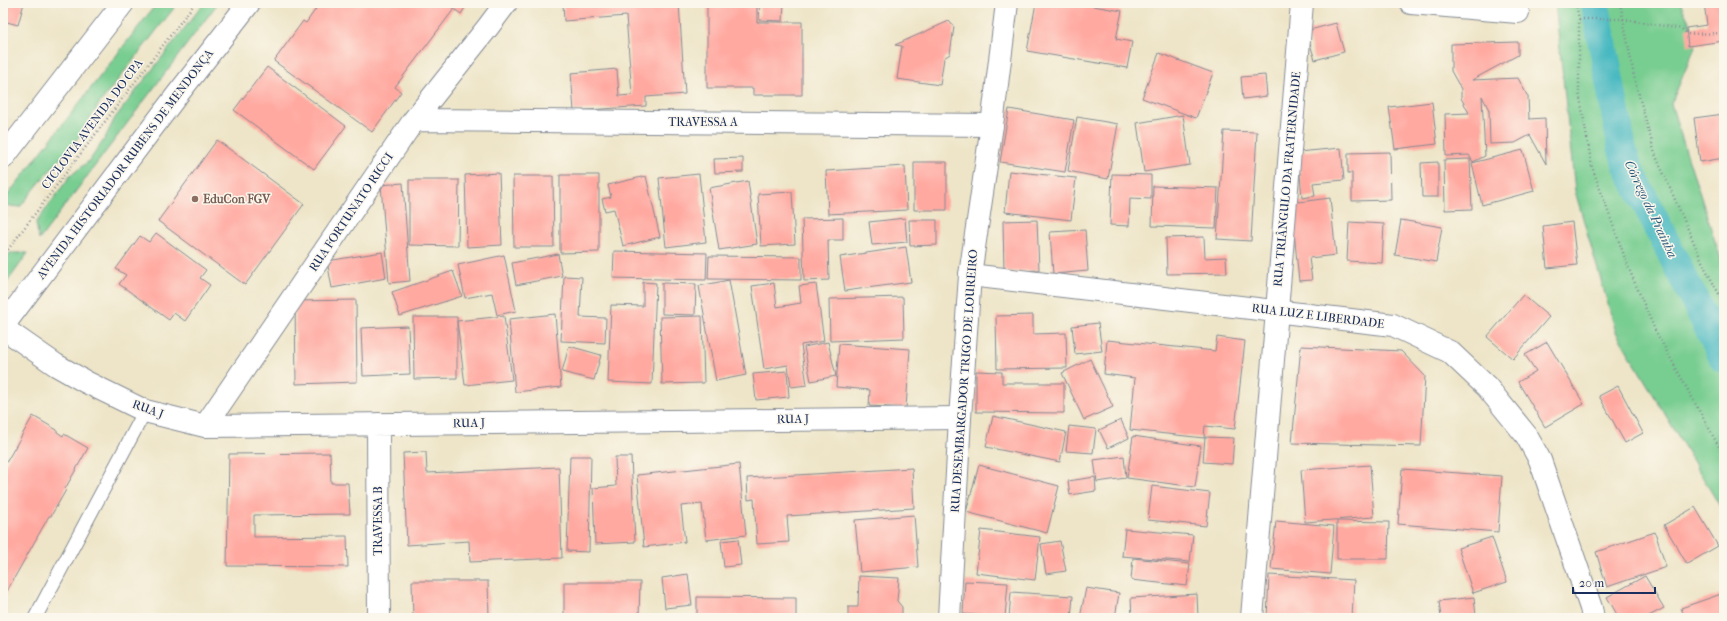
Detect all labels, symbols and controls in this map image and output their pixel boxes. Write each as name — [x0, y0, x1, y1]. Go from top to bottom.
street label: AVENIDA HISTORIADOR RUBENS DE MENDONÇA — [33, 46, 216, 282]
street label: CICLOVIA AVENIDA DO CPA — [39, 56, 146, 192]
street label: RUA TRIÂNGULO DA FRATERNIDADE — [1270, 71, 1303, 287]
street label: TRAVESSA A — [668, 115, 738, 129]
street label: RUA FORTUNATO RICCI — [306, 150, 396, 274]
water label: Córrego da Prainha — [1622, 158, 1680, 260]
place label: EduCon FGV — [203, 192, 271, 206]
marker: EduCon FGV — [190, 194, 200, 204]
street label: RUA DESEMBARGADOR TRIGO DE LOUREIRO — [948, 249, 980, 513]
street label: RUA LUZ E LIBERDADE — [1251, 301, 1385, 331]
street label: RUA J — [130, 397, 166, 421]
street label: RUA J — [777, 412, 810, 426]
street label: RUA J — [453, 416, 486, 430]
street label: TRAVESSA B — [371, 486, 385, 556]
scale bar — [1573, 569, 1655, 595]
text: 20 m — [1579, 576, 1604, 590]

